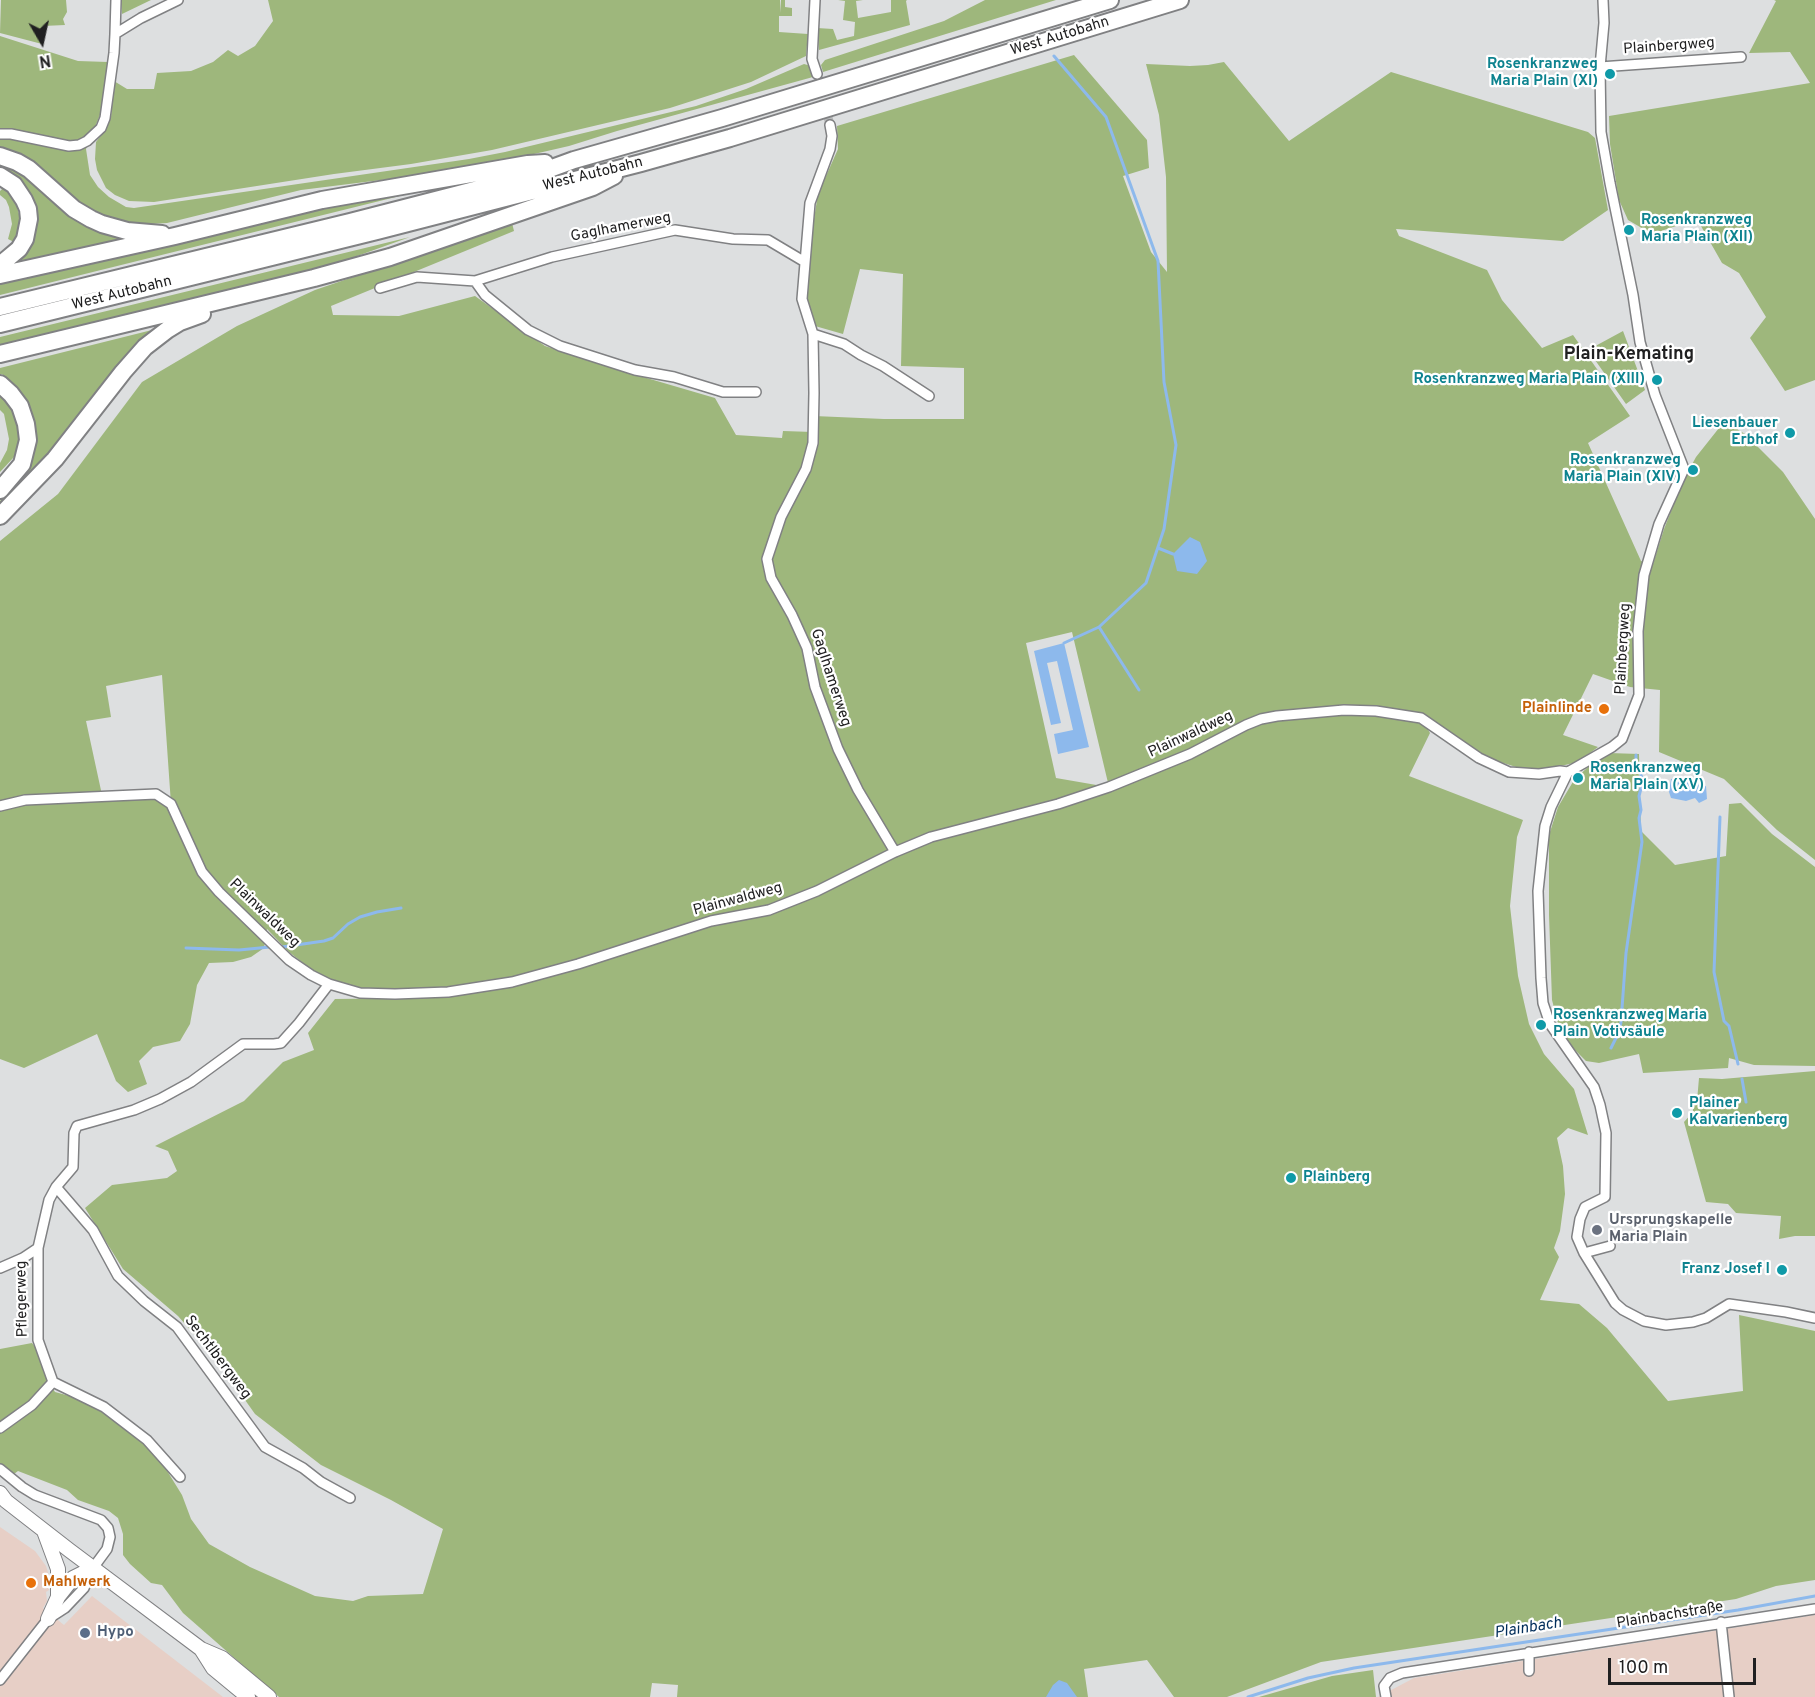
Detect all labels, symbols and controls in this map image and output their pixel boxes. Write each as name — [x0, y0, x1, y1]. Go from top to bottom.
north arrow — [12, 12, 72, 72]
street label: West Autobahn — [1008, 13, 1112, 61]
street label: Plainbergweg — [1623, 35, 1715, 59]
text: N — [38, 49, 52, 71]
place label: Rosenkranzweg Maria Plain (XI) — [1487, 56, 1598, 91]
marker: Rosenkranzweg Maria Plain (XI) — [1603, 67, 1617, 81]
street label: West Autobahn — [541, 154, 645, 196]
street label: Gaglhamerweg — [569, 209, 673, 247]
place label: Rosenkranzweg Maria Plain (XII) — [1641, 212, 1753, 247]
marker: Rosenkranzweg Maria Plain (XII) — [1622, 223, 1636, 237]
street label: West Autobahn — [70, 273, 174, 315]
district label: Plain-Kemating — [1564, 344, 1694, 366]
place label: Rosenkranzweg Maria Plain (XIII) — [1414, 371, 1645, 389]
marker: Rosenkranzweg Maria Plain (XIII) — [1650, 373, 1664, 387]
place label: Liesenbauer Erbhof — [1692, 415, 1778, 450]
marker: Liesenbauer Erbhof — [1783, 426, 1797, 440]
place label: Rosenkranzweg Maria Plain (XIV) — [1563, 452, 1681, 487]
marker: Rosenkranzweg Maria Plain (XIV) — [1686, 463, 1700, 477]
street label: Plainbergweg — [1613, 603, 1635, 695]
street label: Gaglhamerweg — [806, 627, 854, 729]
place label: Plainlinde — [1522, 700, 1592, 718]
marker: Plainlinde — [1597, 702, 1611, 716]
street label: Plainwaldweg — [1146, 707, 1236, 763]
place label: Rosenkranzweg Maria Plain (XV) — [1590, 760, 1704, 795]
marker: Rosenkranzweg Maria Plain (XV) — [1571, 771, 1585, 785]
street label: Plainwaldweg — [225, 876, 303, 952]
street label: Plainwaldweg — [691, 879, 785, 921]
place label: Rosenkranzweg Maria Plain Votivsäule — [1553, 1007, 1707, 1042]
marker: Rosenkranzweg Maria Plain Votivsäule — [1534, 1018, 1548, 1032]
place label: Plainer Kalvarienberg — [1689, 1095, 1788, 1130]
marker: Plainer Kalvarienberg — [1670, 1106, 1684, 1120]
place label: Plainberg — [1303, 1169, 1370, 1187]
marker: Plainberg — [1284, 1171, 1298, 1185]
place label: Ursprungskapelle Maria Plain — [1609, 1212, 1733, 1247]
marker: Ursprungskapelle Maria Plain — [1590, 1223, 1604, 1237]
street label: Pflegerweg — [13, 1261, 33, 1337]
place label: Franz Josef I — [1682, 1261, 1770, 1279]
marker: Franz Josef I — [1775, 1263, 1789, 1277]
street label: Sechtlbergweg — [180, 1313, 254, 1403]
place label: Mahlwerk — [43, 1574, 111, 1592]
marker: Mahlwerk — [24, 1576, 38, 1590]
street label: Plainbachstraße — [1615, 1599, 1725, 1633]
water label: Plainbach — [1493, 1614, 1563, 1644]
place label: Hypo — [97, 1624, 134, 1642]
marker: Hypo — [78, 1626, 92, 1640]
scale bar — [1611, 1646, 1760, 1684]
text: 100 m — [1619, 1657, 1668, 1680]

